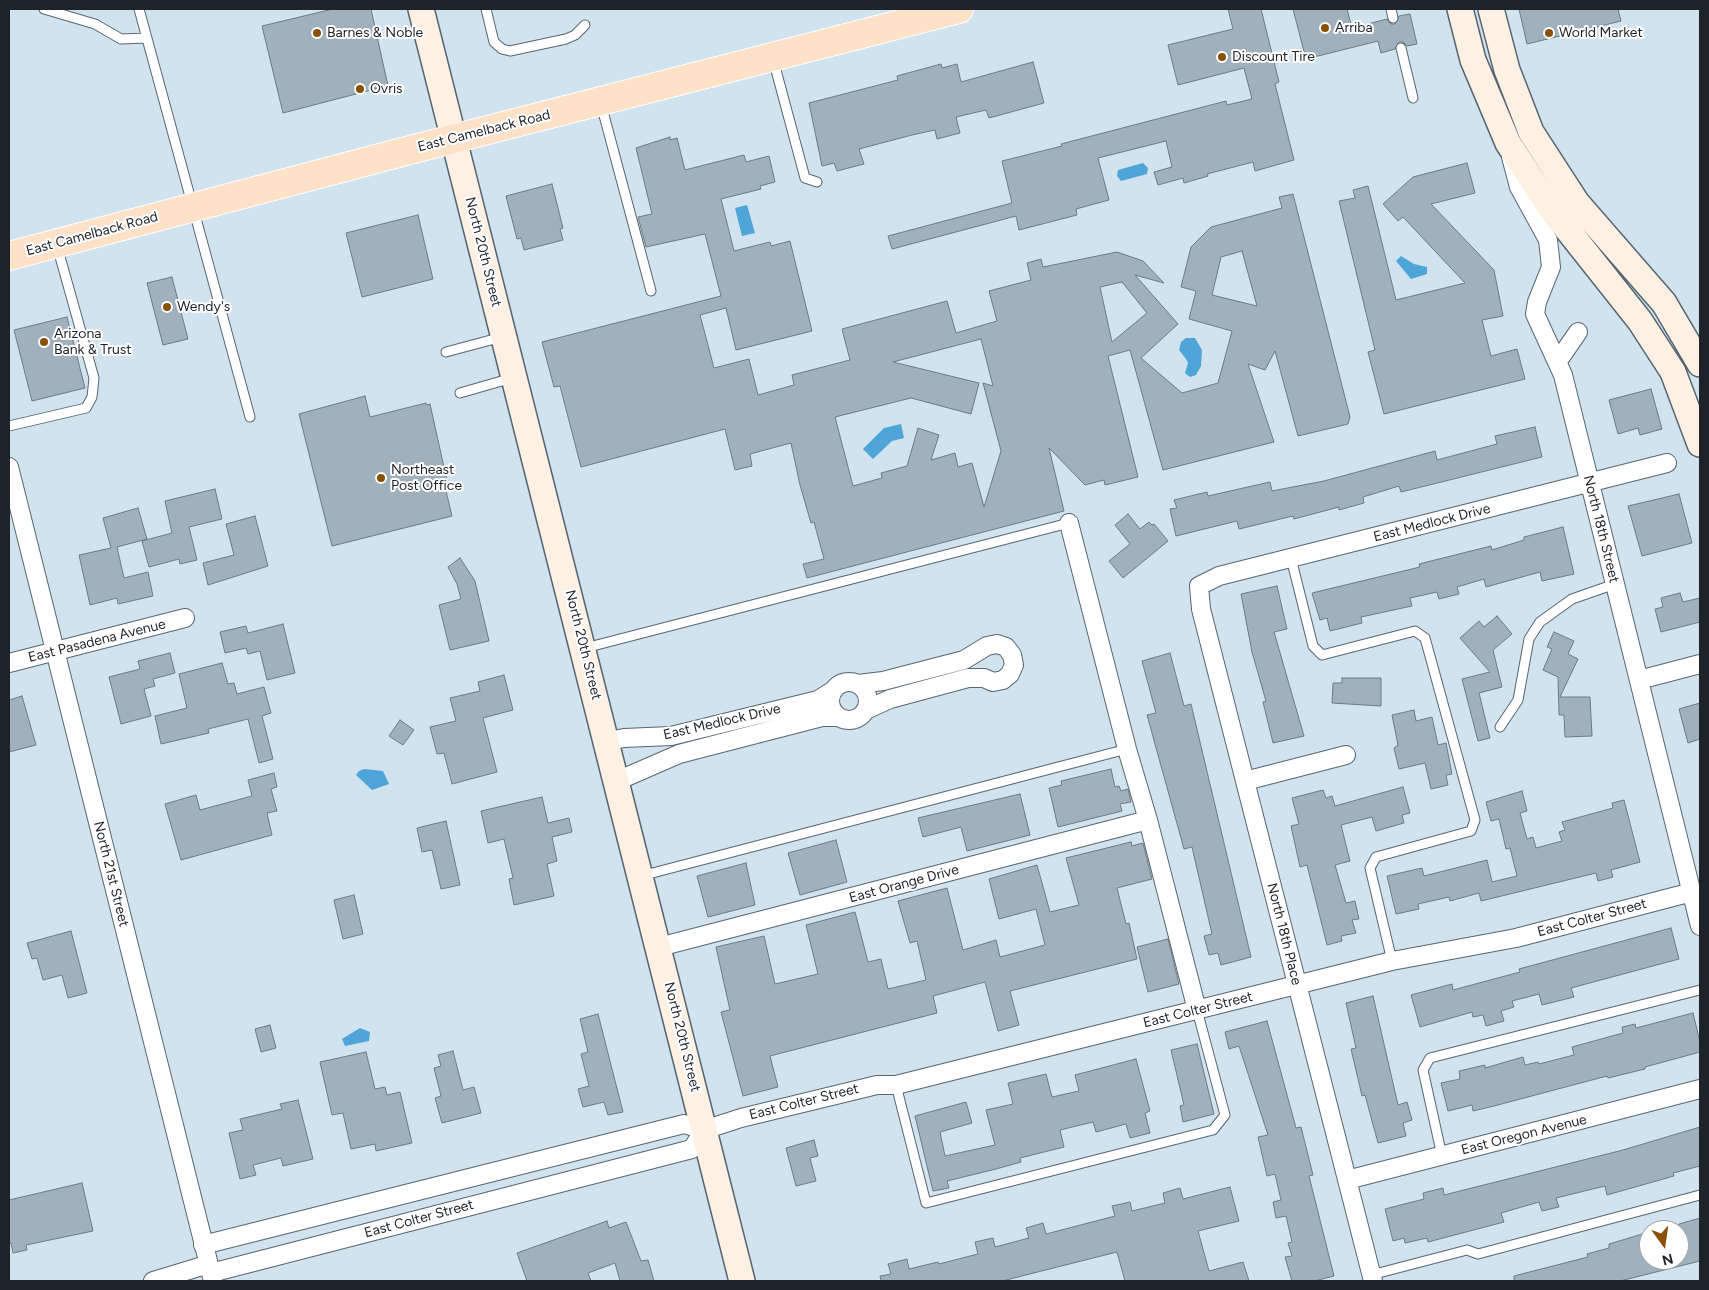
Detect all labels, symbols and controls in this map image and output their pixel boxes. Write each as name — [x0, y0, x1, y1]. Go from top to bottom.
place label: Arriba — [1335, 20, 1373, 36]
marker: Arriba — [1319, 22, 1331, 34]
place label: Barnes & Noble — [327, 25, 423, 41]
place label: World Market — [1559, 25, 1643, 41]
marker: Barnes & Noble — [311, 27, 323, 39]
marker: World Market — [1543, 27, 1555, 39]
place label: Discount Tire — [1232, 49, 1315, 65]
marker: Discount Tire — [1216, 51, 1228, 63]
place label: Ovris — [370, 81, 403, 97]
marker: Ovris — [354, 83, 366, 95]
street label: East Camelback Road — [416, 106, 552, 156]
street label: North 20th Street — [461, 195, 505, 309]
street label: East Camelback Road — [24, 208, 160, 260]
place label: Wendy's — [177, 299, 230, 315]
marker: Wendy's — [161, 301, 173, 313]
place label: Arizona Bank & Trust — [54, 326, 132, 358]
marker: Arizona Bank & Trust — [38, 336, 50, 348]
place label: Northeast Post Office — [391, 462, 462, 494]
marker: Northeast Post Office — [375, 472, 387, 484]
street label: North 18th Street — [1579, 473, 1623, 585]
street label: East Medlock Drive — [1372, 500, 1492, 546]
street label: North 20th Street — [561, 588, 605, 702]
street label: East Pasadena Avenue — [27, 616, 167, 666]
street label: East Medlock Drive — [662, 700, 782, 744]
street label: North 21st Street — [90, 819, 132, 929]
street label: East Orange Drive — [847, 861, 961, 907]
street label: North 18th Place — [1263, 881, 1305, 987]
street label: East Colter Street — [1536, 895, 1648, 941]
street label: North 20th Street — [660, 980, 704, 1094]
street label: East Colter Street — [1141, 988, 1255, 1032]
street label: East Colter Street — [747, 1080, 861, 1124]
street label: East Oregon Avenue — [1459, 1111, 1589, 1159]
street label: East Colter Street — [363, 1196, 475, 1242]
north arrow — [1639, 1220, 1689, 1270]
text: N — [1660, 1250, 1675, 1269]

